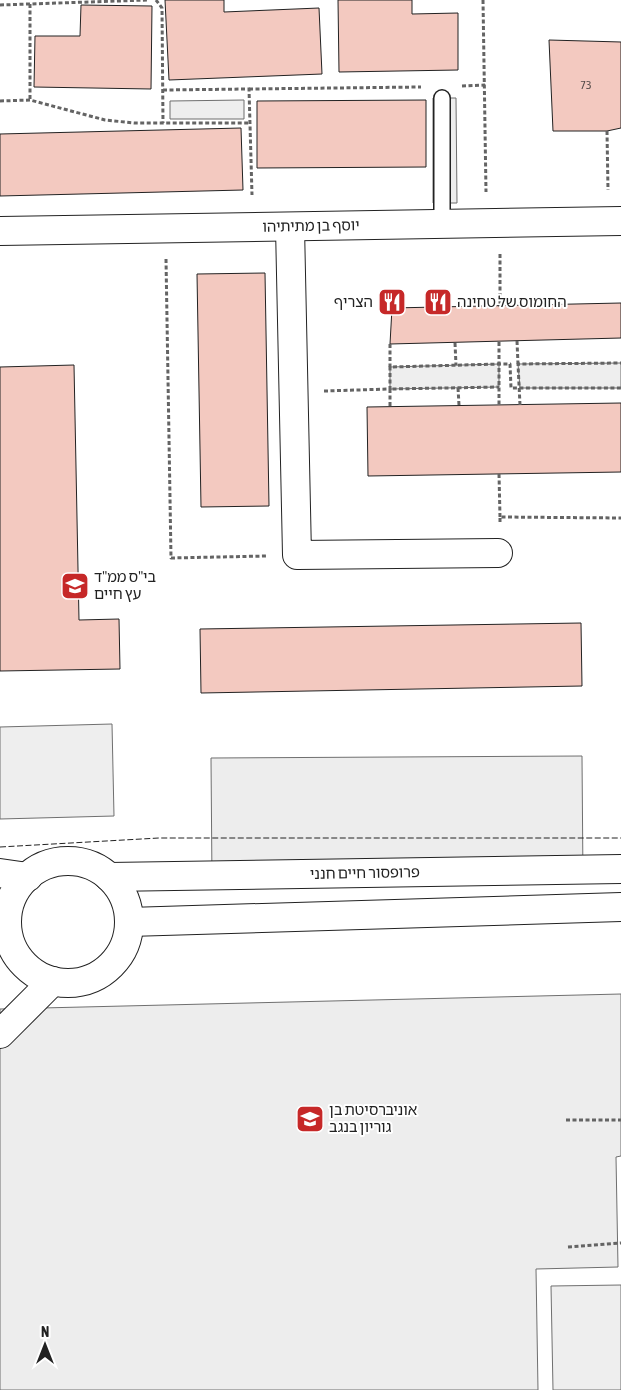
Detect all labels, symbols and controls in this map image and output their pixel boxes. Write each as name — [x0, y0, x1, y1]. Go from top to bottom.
house number: 73 — [580, 78, 592, 92]
street label: יוסף בן מתיתיהו — [262, 216, 360, 235]
restaurant icon: הצריף — [377, 287, 407, 317]
restaurant icon: החומוס של טחינה — [423, 287, 453, 317]
place label: הצריף — [334, 293, 373, 310]
place label: החומוס של טחינה — [457, 293, 567, 310]
place label: בי"ס ממ"ד עץ חיים — [94, 568, 157, 602]
school or university icon: בי"ס ממ"ד עץ חיים — [60, 571, 90, 601]
street label: פרופסור חיים חנני — [310, 863, 420, 882]
place label: אוניברסיטת בן גוריון בנגב — [329, 1101, 417, 1135]
school or university icon: אוניברסיטת בן גוריון בנגב — [295, 1104, 325, 1134]
north arrow — [20, 1320, 70, 1370]
text: N — [41, 1324, 49, 1340]

